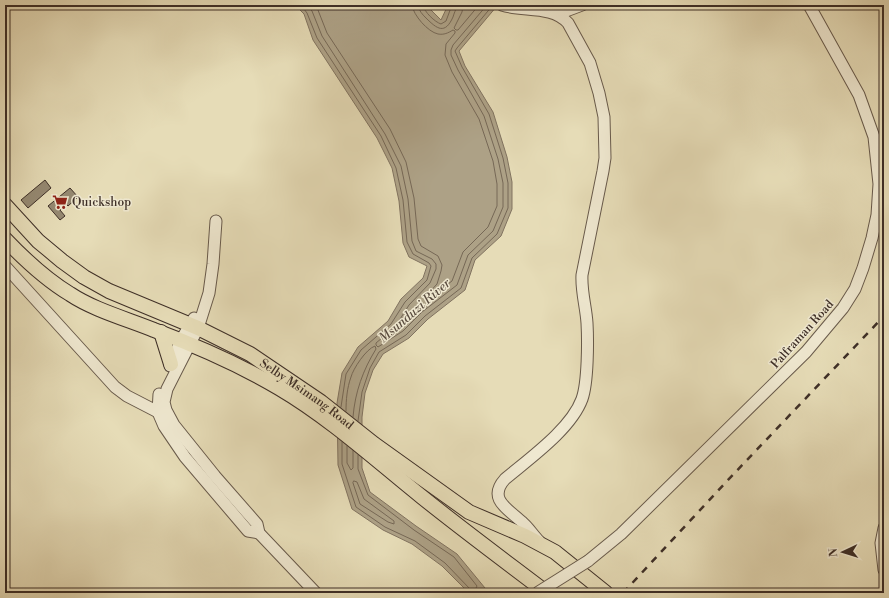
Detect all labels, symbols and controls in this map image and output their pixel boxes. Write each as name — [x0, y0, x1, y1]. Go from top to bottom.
supermarket icon: Quickshop — [51, 193, 69, 211]
place label: Quickshop — [72, 195, 131, 210]
water label: Msunduzi River — [375, 275, 454, 346]
street label: Palframan Road — [768, 297, 837, 372]
street label: Selby Msimang Road — [257, 356, 357, 433]
north arrow — [823, 532, 863, 572]
text: N — [827, 548, 841, 557]

